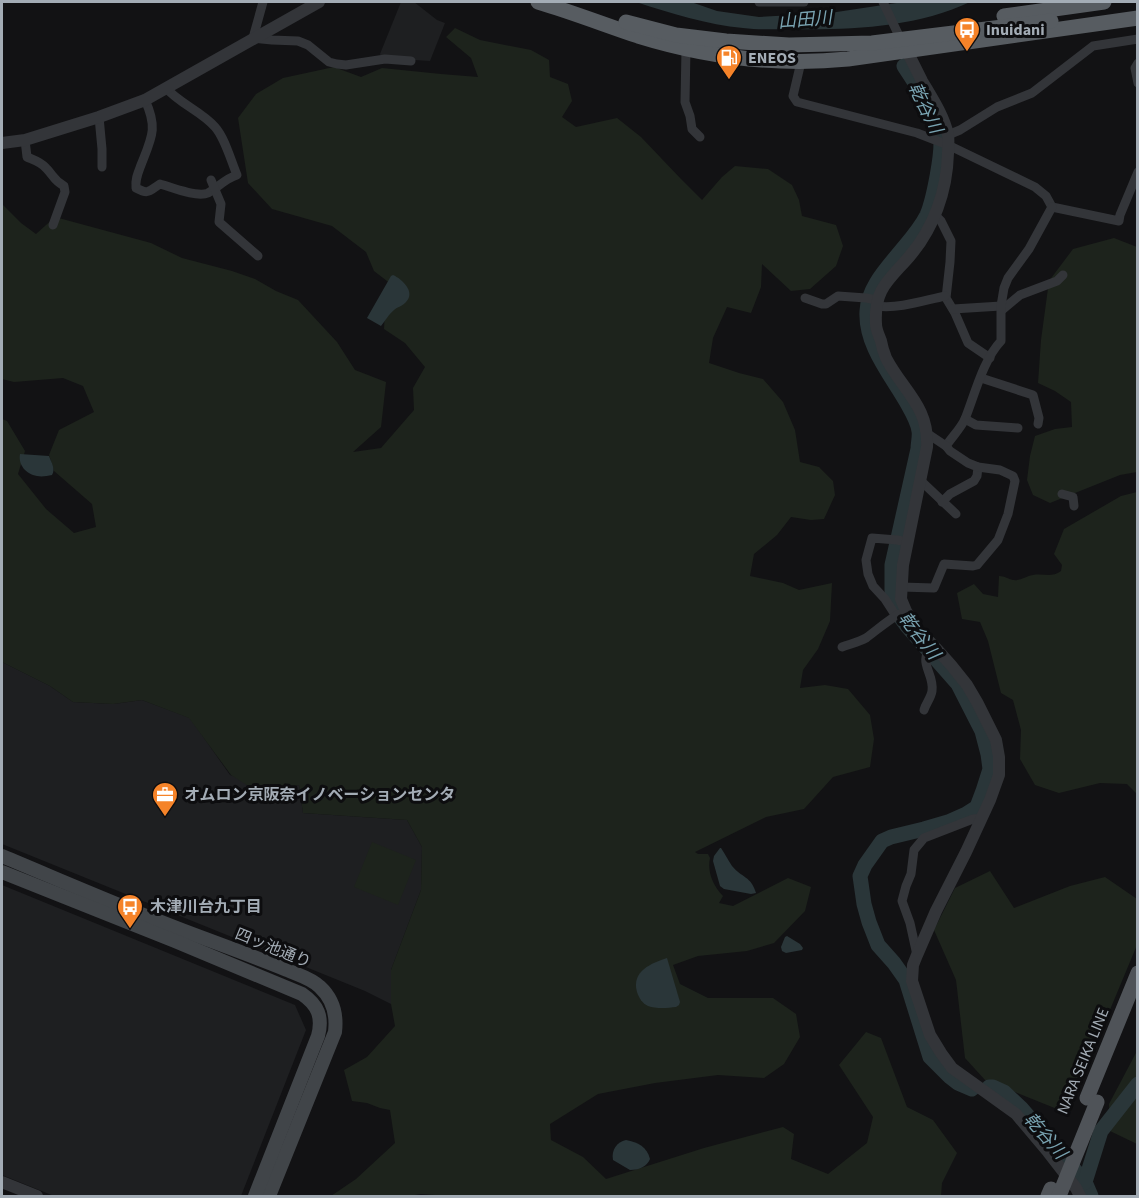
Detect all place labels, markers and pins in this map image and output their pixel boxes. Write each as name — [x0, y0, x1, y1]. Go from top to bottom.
bus stop icon: Inuidani — [952, 15, 982, 53]
place label: Inuidani — [986, 19, 1045, 41]
fuel station icon: ENEOS — [714, 43, 744, 81]
place label: ENEOS — [748, 47, 796, 69]
office icon: オムロン京阪奈イノベーションセンタ — [150, 780, 180, 818]
place label: オムロン京阪奈イノベーションセンタ — [184, 784, 455, 806]
bus stop icon: 木津川台九丁目 — [115, 892, 145, 930]
place label: 木津川台九丁目 — [150, 896, 262, 918]

